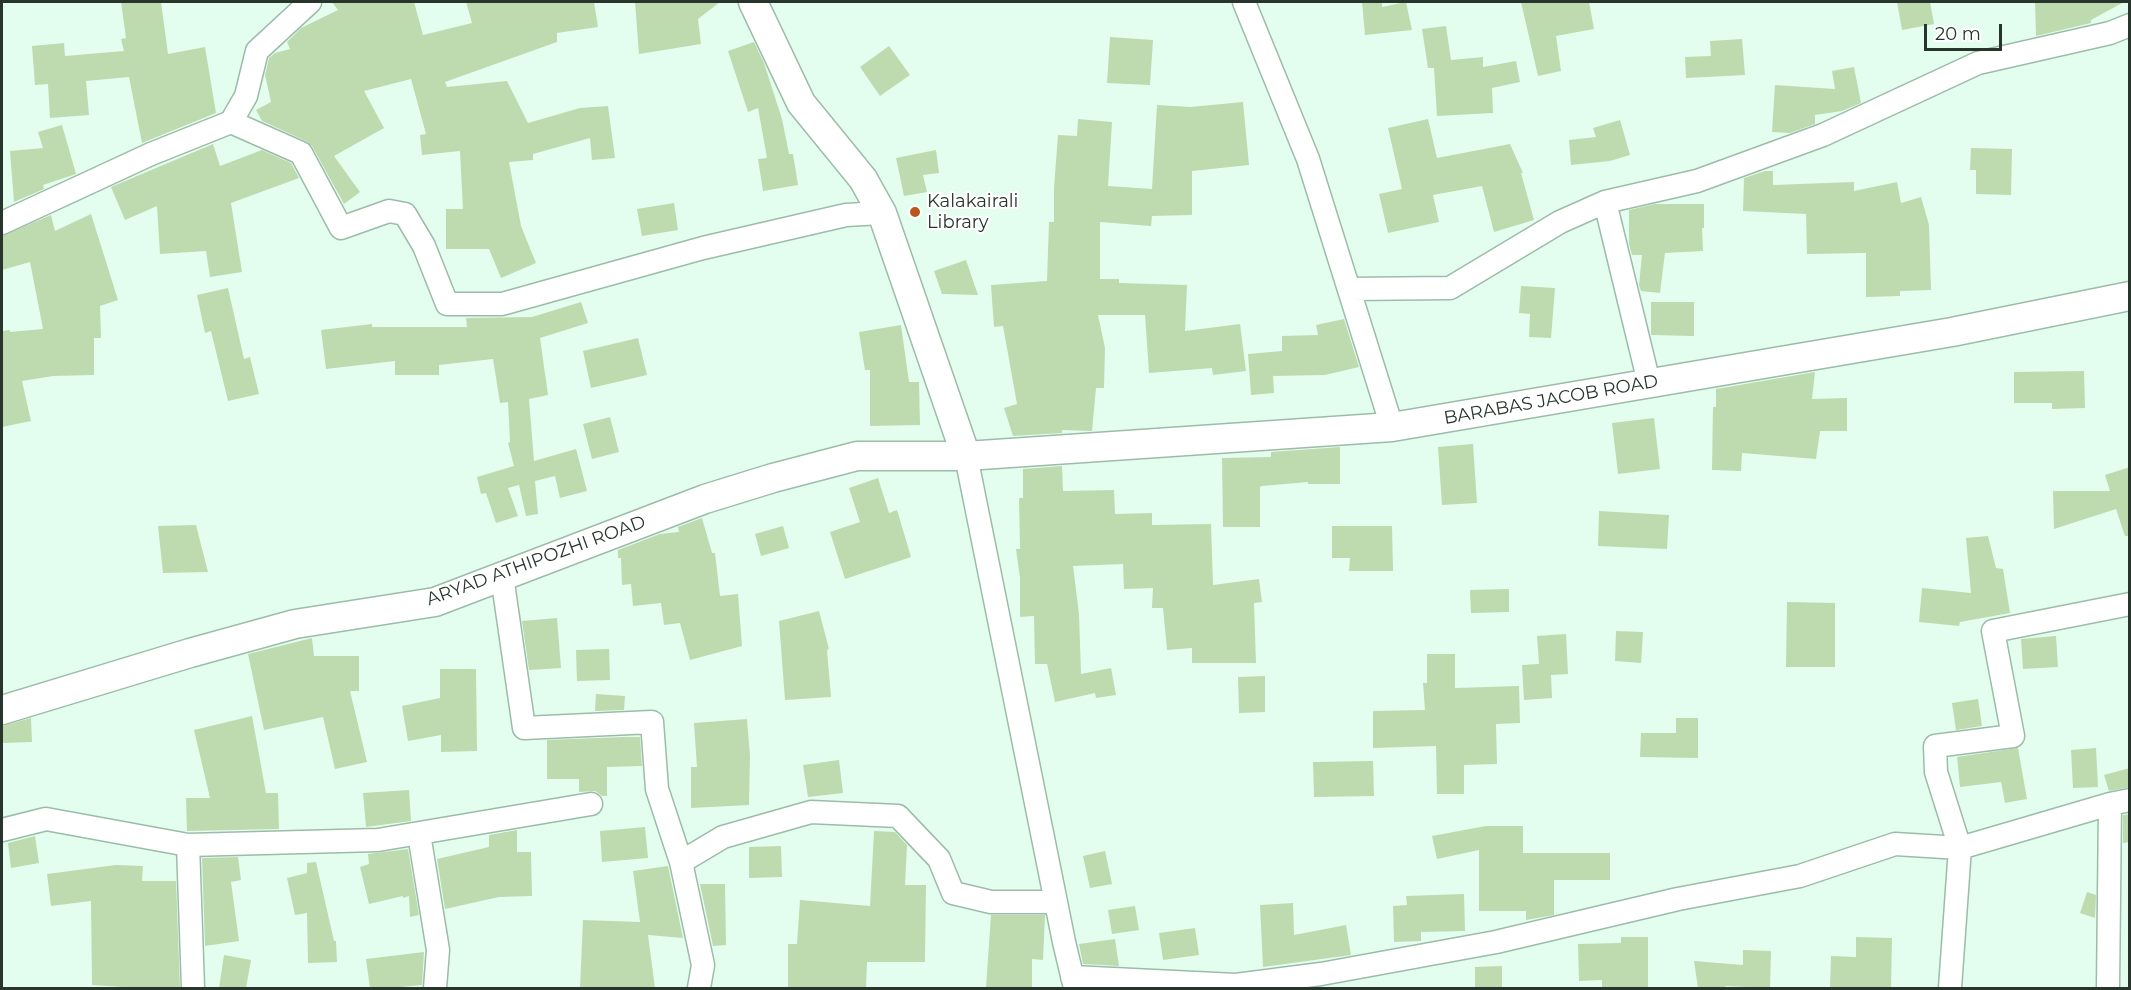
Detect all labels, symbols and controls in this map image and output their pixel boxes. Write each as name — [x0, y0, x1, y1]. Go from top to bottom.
scale bar — [1927, 12, 2005, 50]
text: 20 m — [1935, 23, 1981, 45]
place label: Kalakairali Library — [927, 191, 1018, 234]
marker: Kalakairali Library — [908, 205, 922, 219]
street label: BARABAS JACOB ROAD — [1442, 371, 1660, 429]
street label: ARYAD ATHIPOZHI ROAD — [424, 511, 648, 611]

